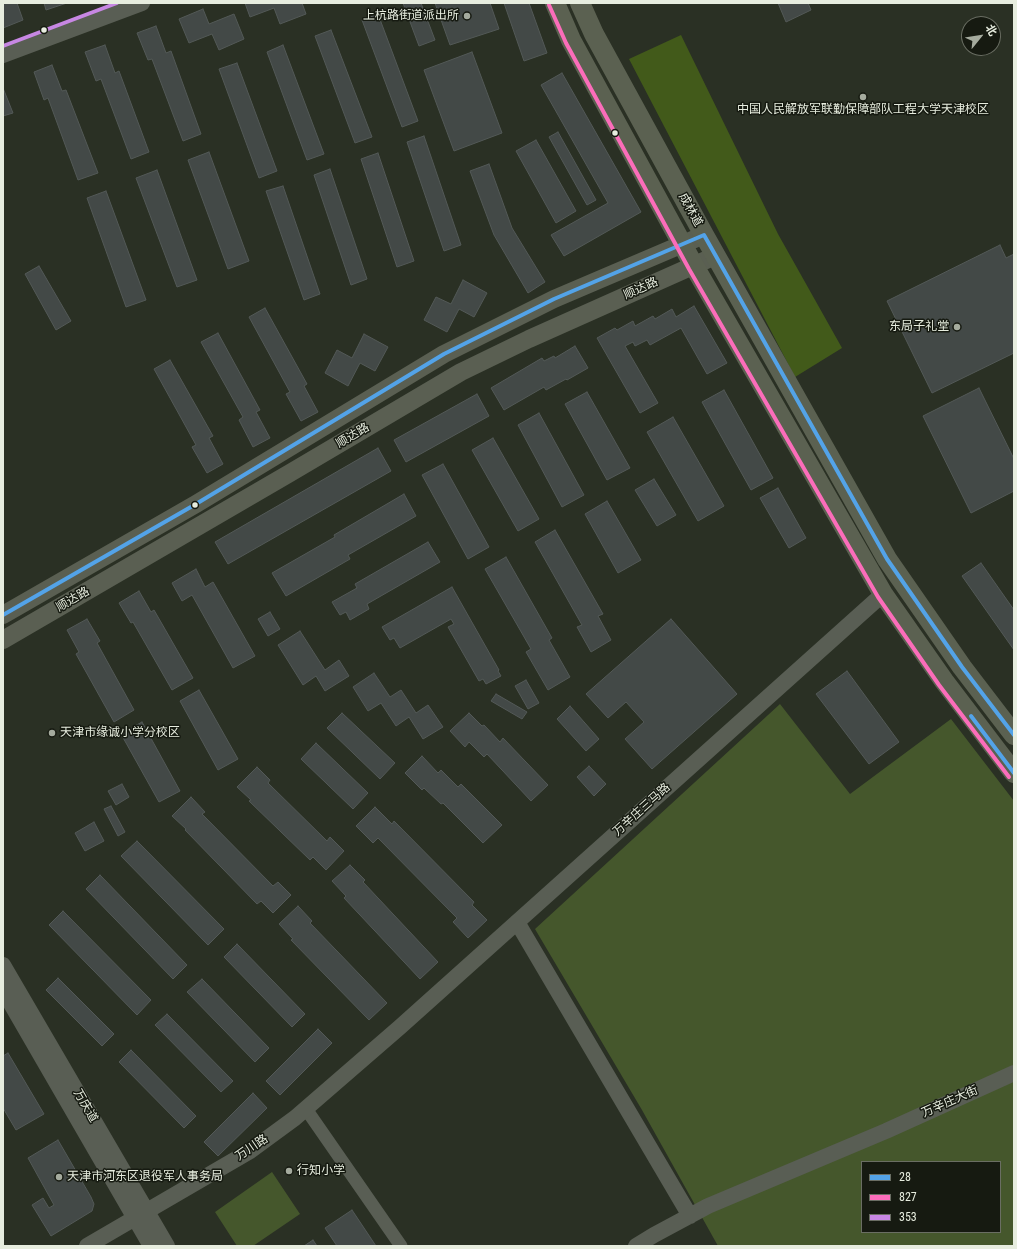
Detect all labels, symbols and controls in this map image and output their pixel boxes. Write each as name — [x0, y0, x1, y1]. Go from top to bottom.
place label: 上杭路街道派出所 — [363, 9, 459, 23]
marker: 上杭路街道派出所 — [462, 11, 472, 21]
north arrow — [961, 16, 1001, 56]
text: 北 — [983, 22, 999, 38]
unlabelled marker — [39, 25, 49, 35]
marker: 中国人民解放军联勤保障部队工程大学天津校区 — [858, 92, 868, 102]
place label: 中国人民解放军联勤保障部队工程大学天津校区 — [737, 103, 989, 117]
unlabelled marker — [610, 128, 620, 138]
street label: 成林道 — [675, 191, 705, 229]
street label: 顺达路 — [622, 275, 660, 303]
place label: 东局子礼堂 — [889, 320, 949, 334]
marker: 东局子礼堂 — [952, 322, 962, 332]
street label: 顺达路 — [334, 421, 372, 451]
unlabelled marker — [190, 500, 200, 510]
street label: 顺达路 — [54, 585, 92, 615]
place label: 天津市缘诚小学分校区 — [60, 726, 180, 740]
marker: 天津市缘诚小学分校区 — [47, 728, 57, 738]
street label: 万辛庄三马路 — [610, 781, 674, 839]
street label: 万辛庄大街 — [920, 1083, 980, 1121]
street label: 万庆道 — [70, 1087, 100, 1125]
street label: 万川路 — [233, 1132, 271, 1164]
legend — [861, 1161, 1001, 1233]
place label: 行知小学 — [297, 1164, 345, 1178]
marker: 行知小学 — [284, 1166, 294, 1176]
place label: 天津市河东区退役军人事务局 — [67, 1170, 223, 1184]
text: 28 — [899, 1170, 911, 1184]
marker: 天津市河东区退役军人事务局 — [54, 1172, 64, 1182]
text: 827 — [899, 1190, 917, 1204]
text: 353 — [899, 1210, 917, 1224]

